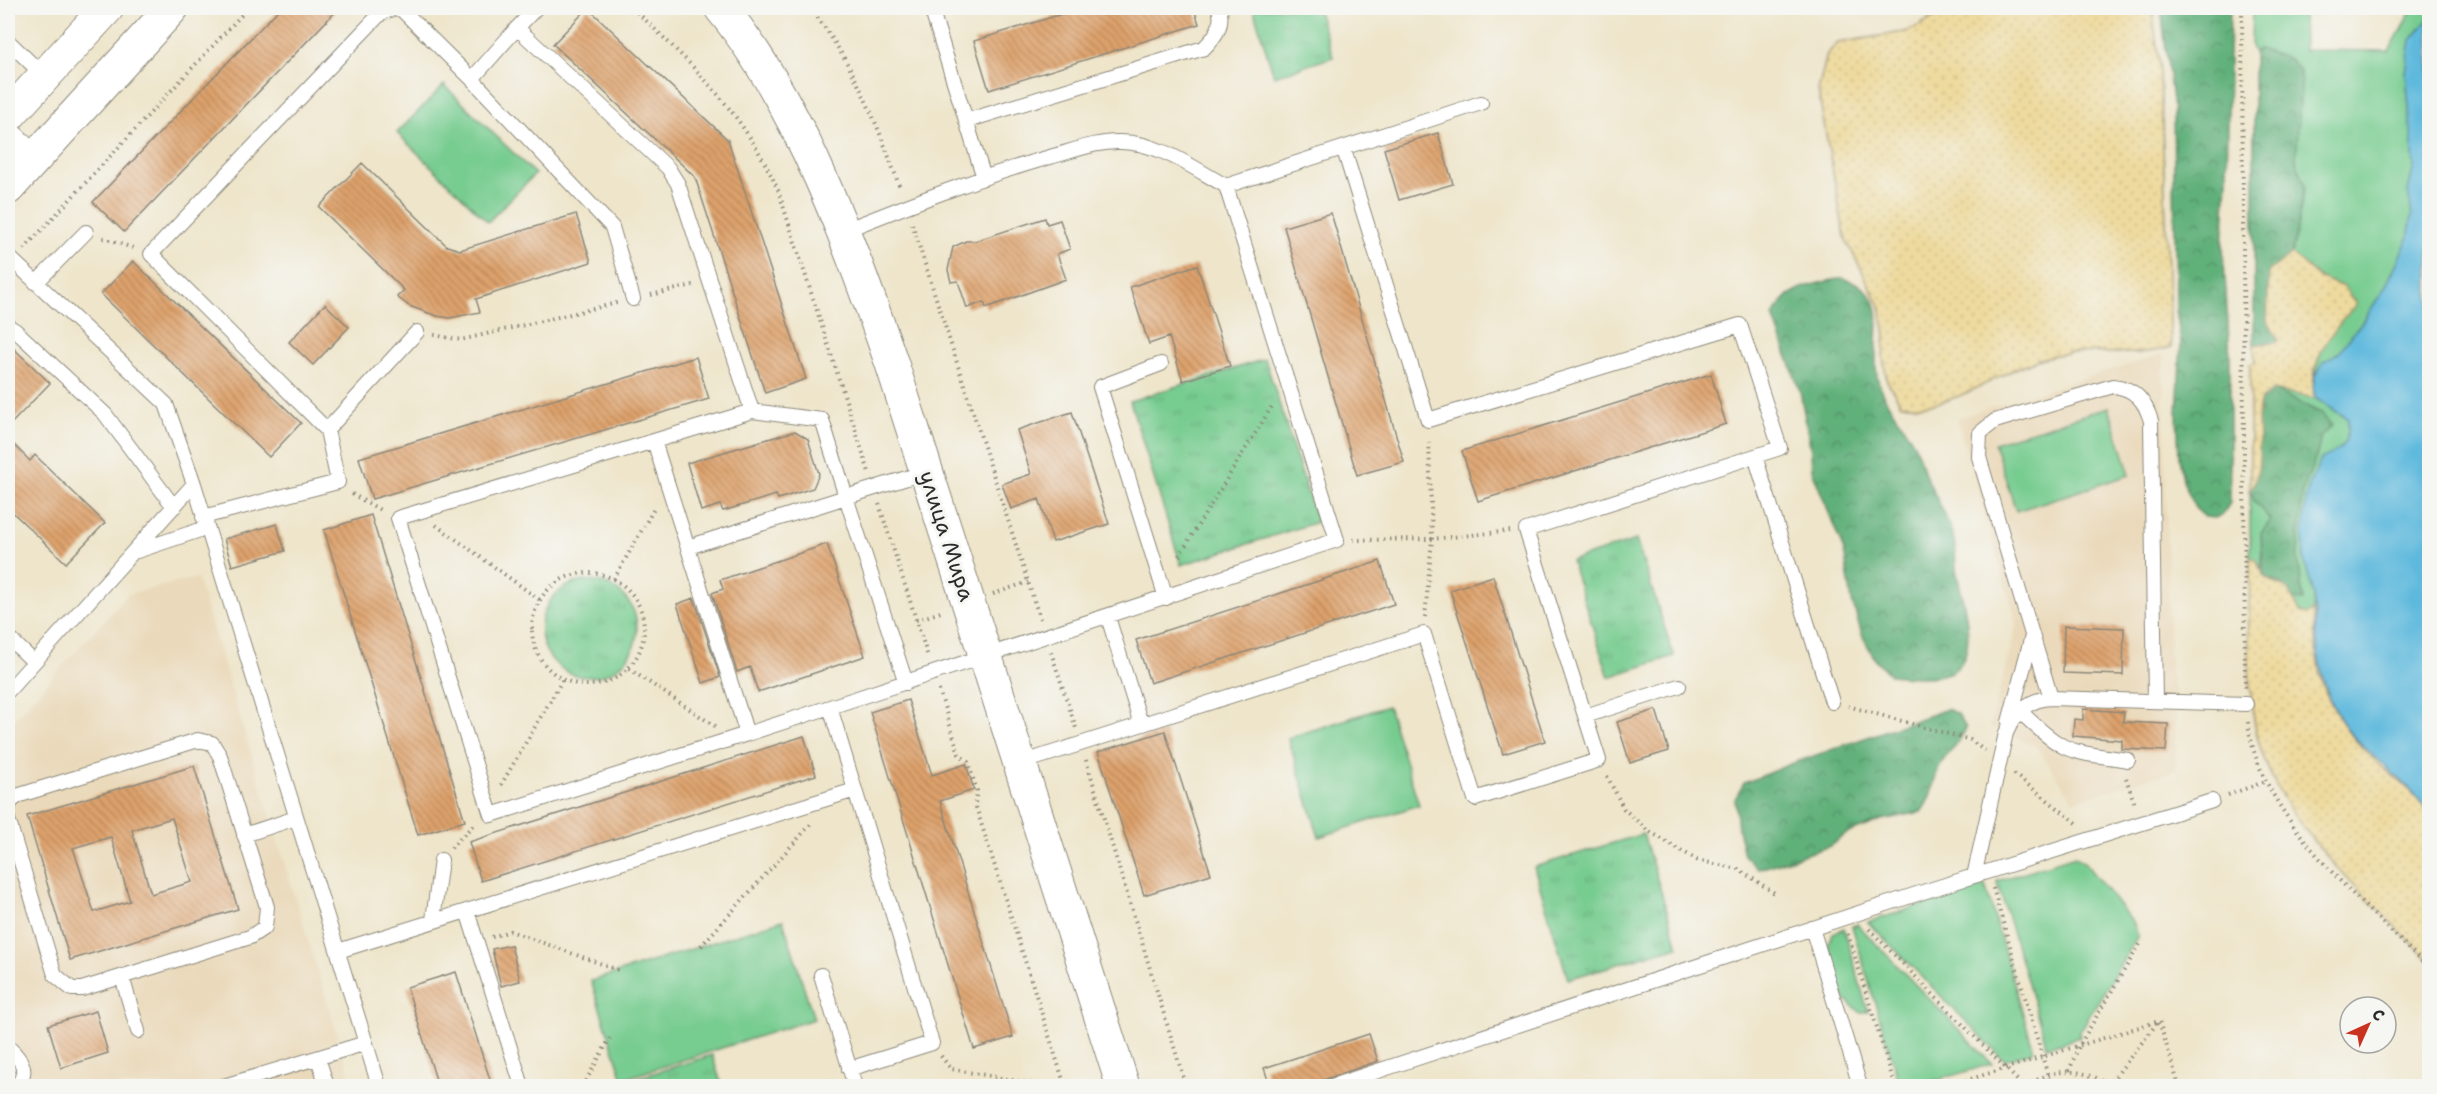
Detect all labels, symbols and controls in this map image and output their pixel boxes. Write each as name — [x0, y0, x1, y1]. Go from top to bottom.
street label: улица Мира — [912, 467, 982, 605]
north arrow — [2338, 995, 2398, 1055]
text: С — [2367, 1004, 2389, 1026]

